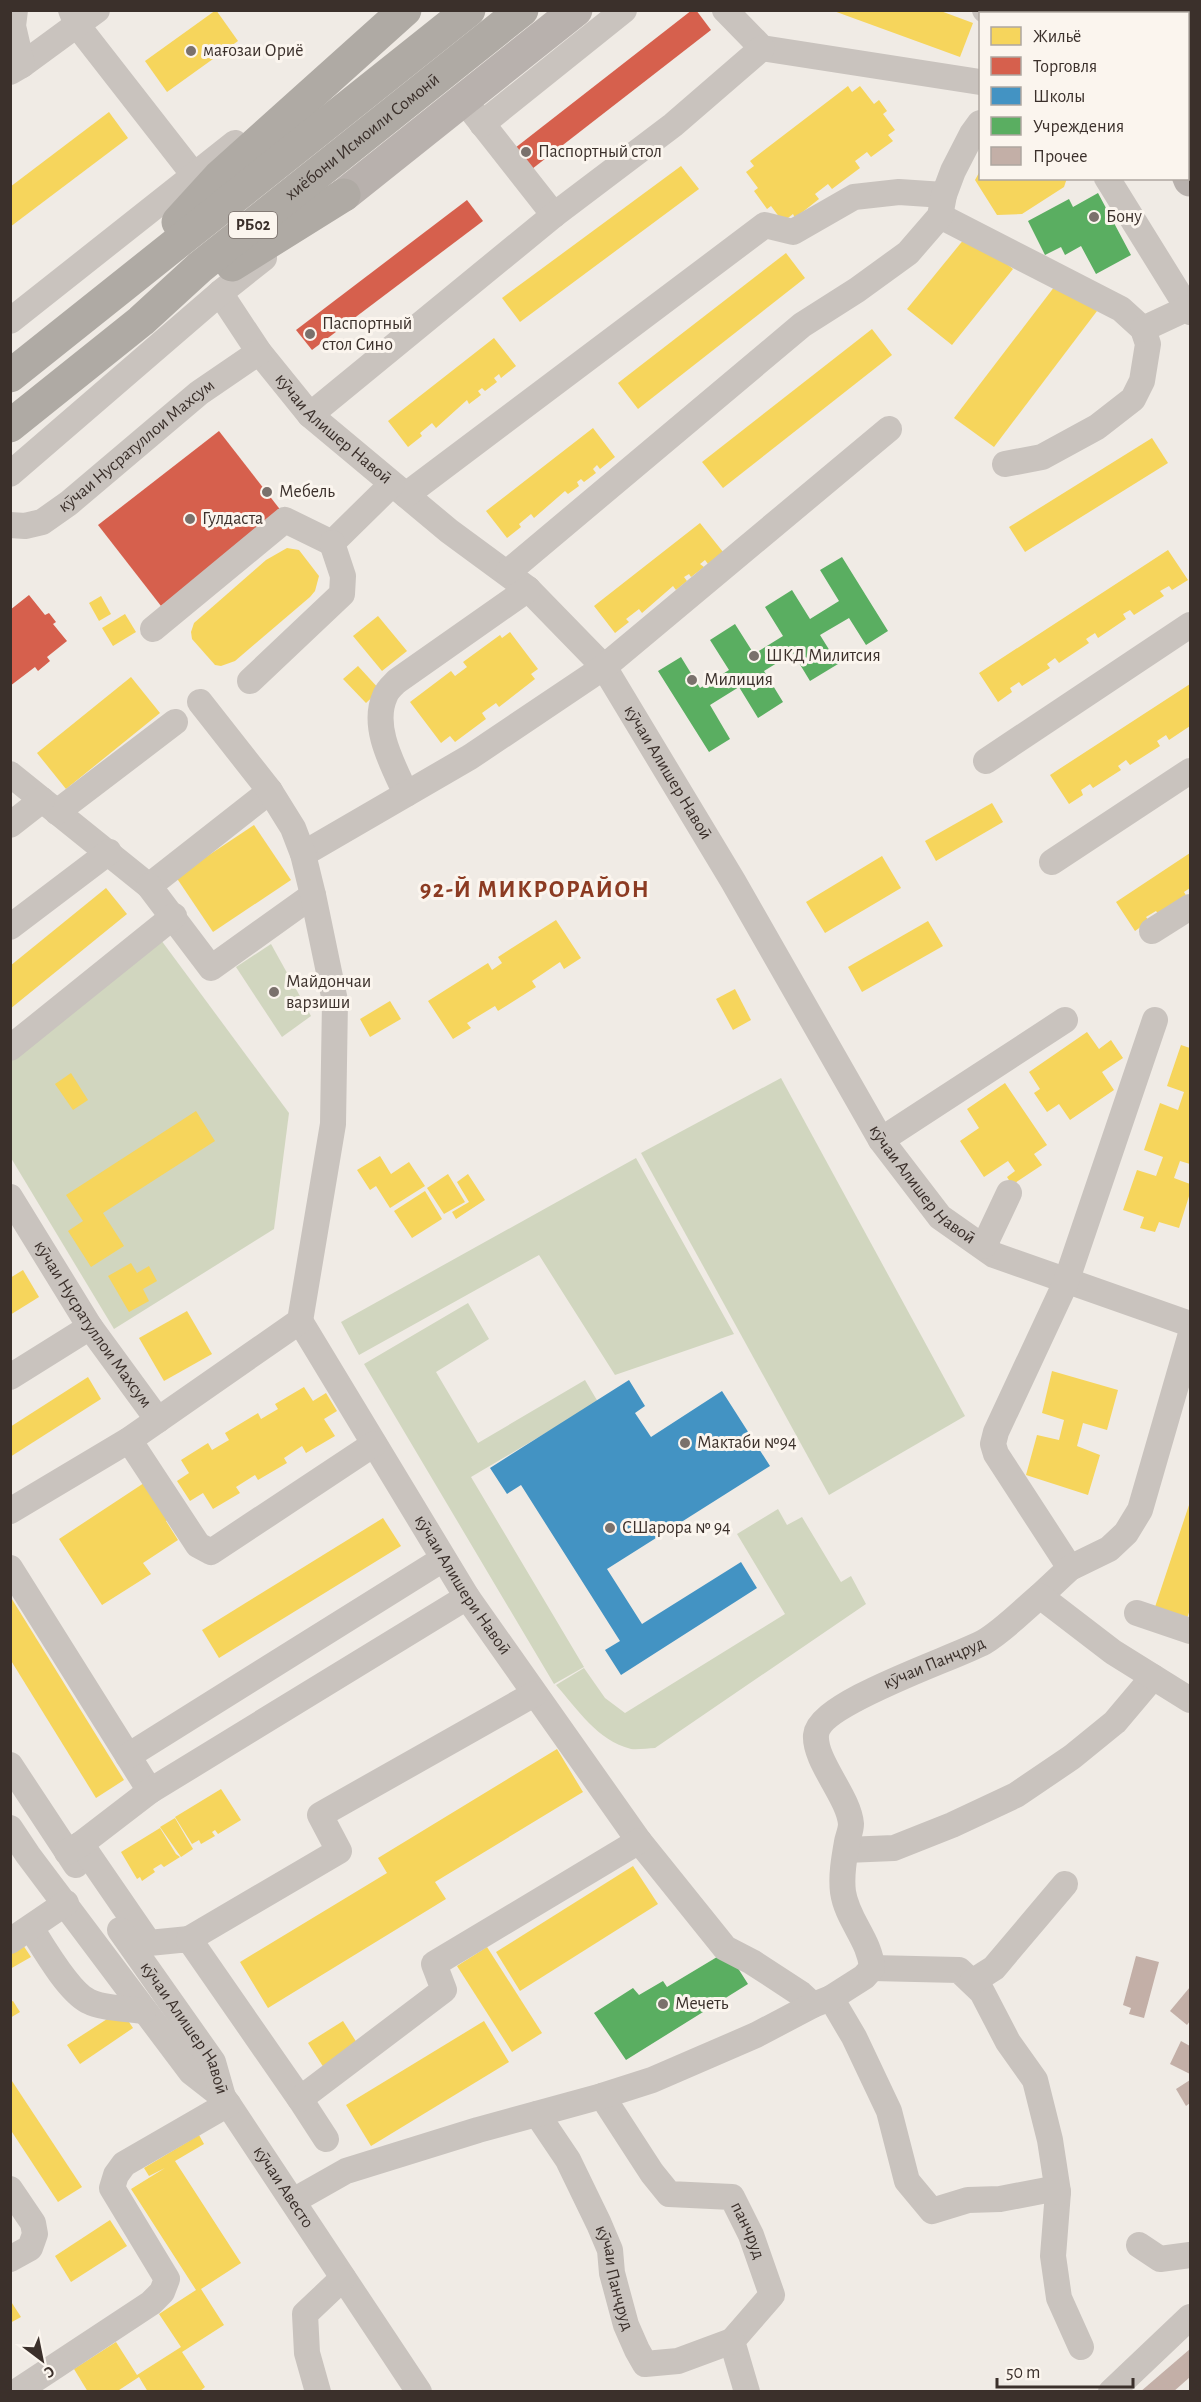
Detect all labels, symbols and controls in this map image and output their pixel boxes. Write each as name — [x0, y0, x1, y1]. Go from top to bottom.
legend — [979, 12, 1189, 180]
text: Жильё — [1033, 28, 1081, 46]
place label: мағозаи Ориё — [203, 42, 303, 60]
marker: мағозаи Ориё — [184, 44, 198, 58]
text: Торговля — [1033, 58, 1097, 76]
street label: хиёбони Исмоили Сомонӣ — [282, 70, 443, 204]
text: Школы — [1033, 88, 1085, 106]
text: Учреждения — [1033, 118, 1124, 136]
place label: Паспортный стол — [538, 143, 662, 161]
marker: Паспортный стол — [519, 145, 533, 159]
text: Прочее — [1033, 148, 1088, 166]
place label: Бону — [1106, 208, 1142, 226]
marker: Бону — [1087, 210, 1101, 224]
road number: РБ02 — [229, 212, 277, 238]
place label: Паспортный стол Сино — [322, 315, 412, 354]
marker: Паспортный стол Сино — [303, 327, 317, 341]
street label: кӯчаи Алишер Навоӣ — [271, 370, 395, 488]
street label: кӯчаи Нусратуллои Махсум — [56, 376, 218, 516]
place label: Мебель — [279, 482, 335, 501]
marker: Мебель — [260, 485, 274, 499]
place label: Гулдаста — [202, 510, 263, 528]
marker: Гулдаста — [183, 512, 197, 526]
place label: ШКД Милитсия — [766, 647, 881, 665]
marker: ШКД Милитсия — [747, 649, 761, 663]
place label: Милиция — [704, 671, 773, 689]
marker: Милиция — [685, 673, 699, 687]
street label: кӯчаи Алишер Навоӣ — [620, 702, 715, 843]
district label: 92-Й МИКРОРАЙОН — [420, 876, 650, 902]
place label: Майдончаи варзиши — [286, 973, 371, 1012]
marker: Майдончаи варзиши — [267, 985, 281, 999]
street label: кӯчаи Алишер Навоӣ — [866, 1122, 978, 1248]
street label: кӯчаи Нусратуллои Махсум — [30, 1238, 155, 1411]
place label: Мактаби №94 — [697, 1433, 797, 1452]
marker: Мактаби №94 — [678, 1436, 692, 1450]
street label: кӯчаи Алишери Навоӣ — [411, 1512, 514, 1658]
place label: СШарора № 94 — [622, 1519, 731, 1537]
marker: СШарора № 94 — [603, 1521, 617, 1535]
street label: кӯчаи Панҷруд — [881, 1634, 988, 1693]
street label: кӯчаи Алишер Навоӣ — [136, 1959, 231, 2096]
place label: Мечеть — [675, 1995, 729, 2013]
marker: Мечеть — [656, 1997, 670, 2011]
street label: кӯчаи Авесто — [250, 2143, 317, 2232]
street label: панчруд — [727, 2199, 768, 2262]
street label: кӯчаи Панҷруд — [592, 2223, 636, 2334]
north arrow — [12, 2330, 72, 2390]
scale bar — [997, 2351, 1134, 2389]
text: С — [41, 2363, 57, 2381]
text: 50 m — [1006, 2364, 1040, 2382]

